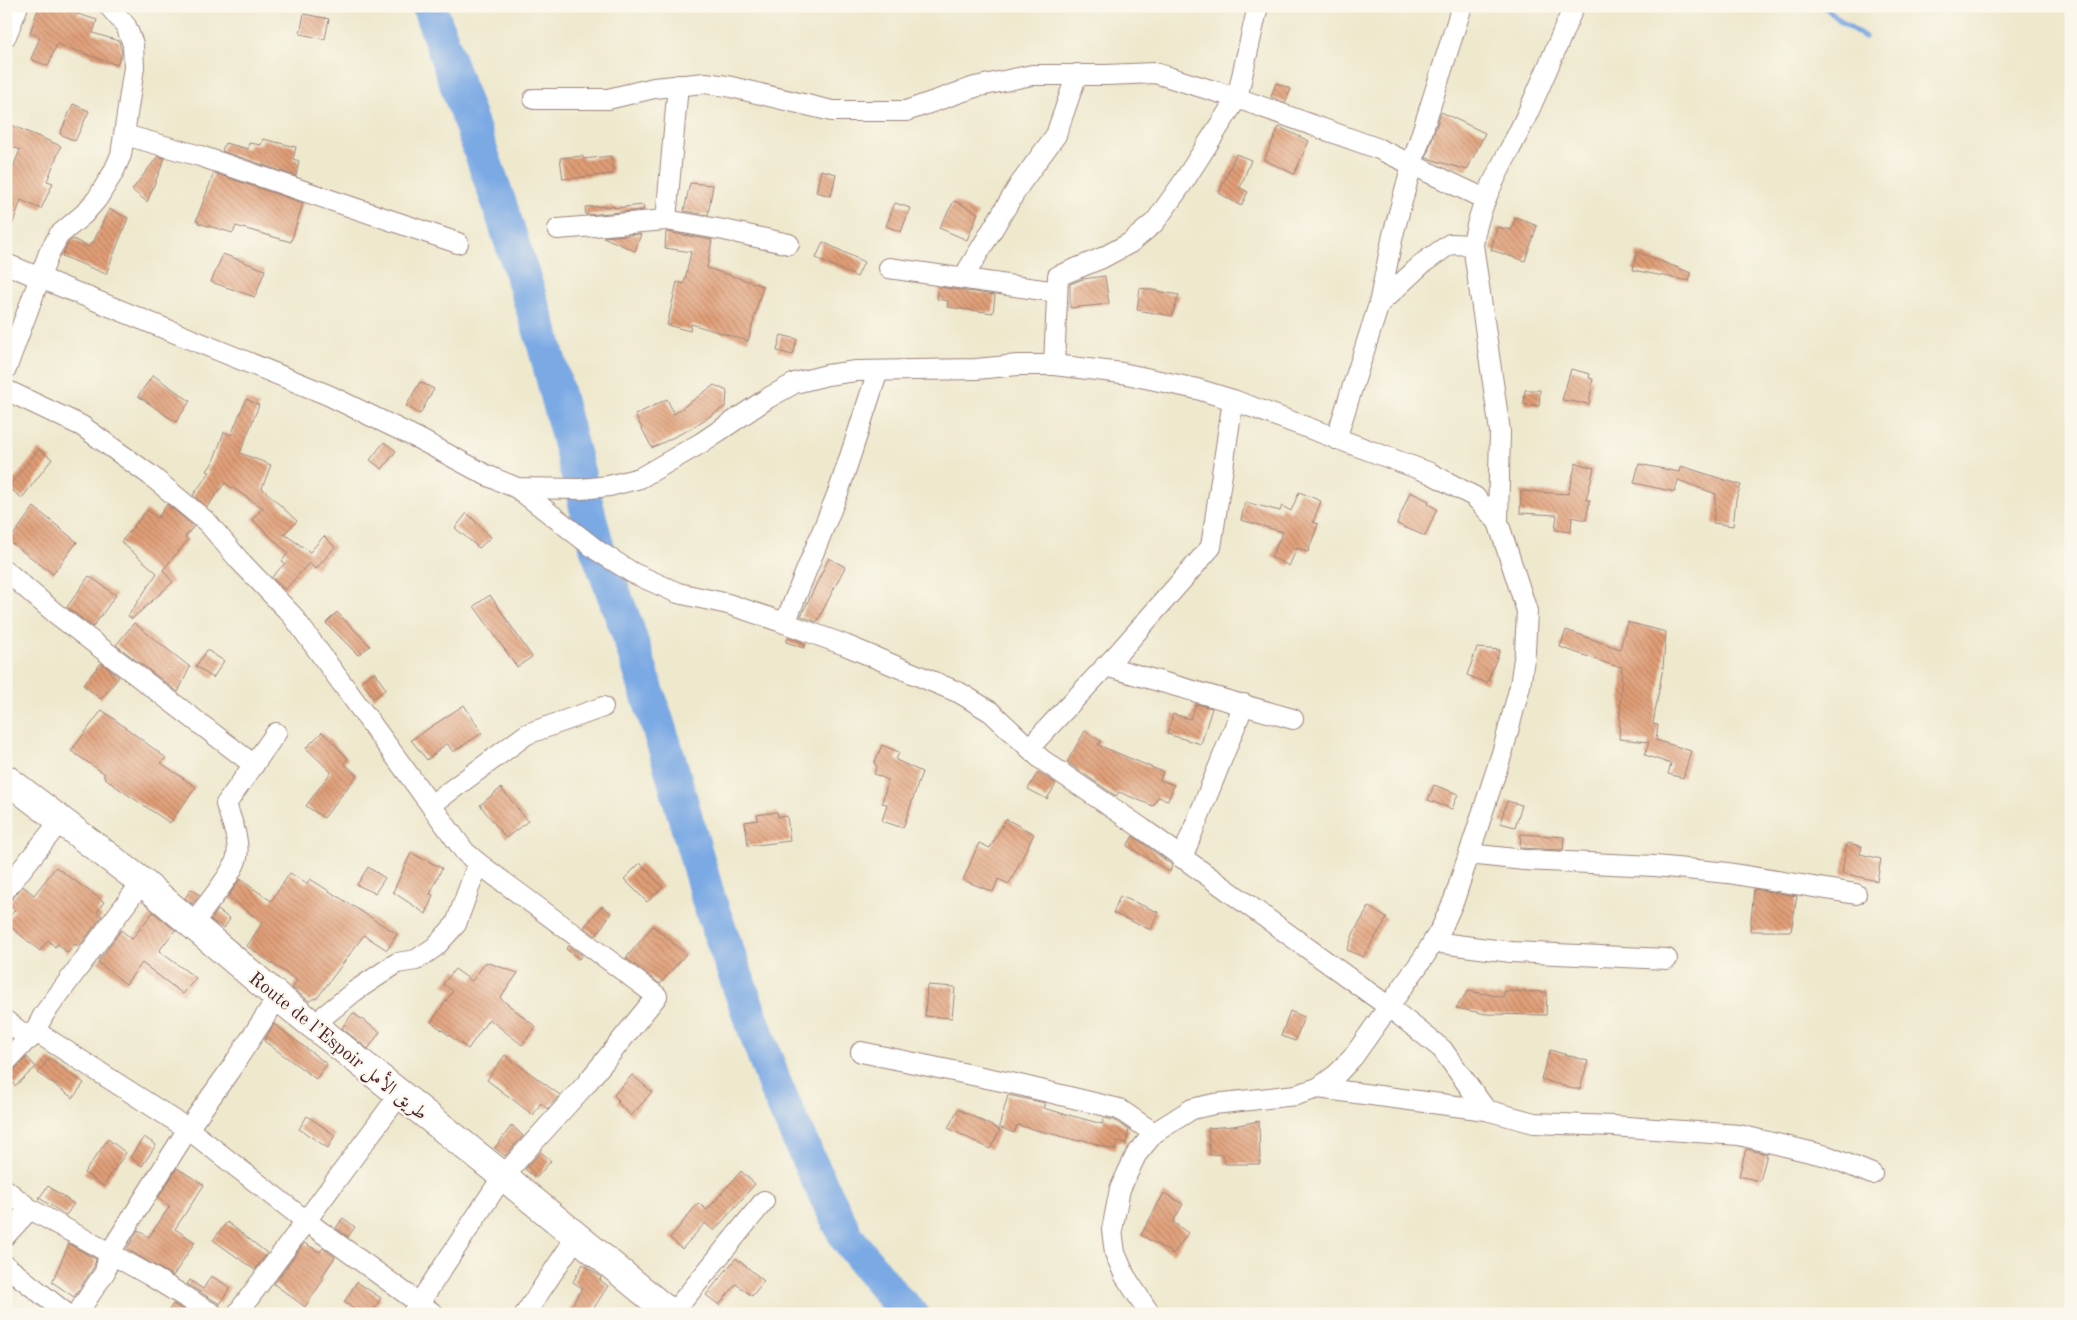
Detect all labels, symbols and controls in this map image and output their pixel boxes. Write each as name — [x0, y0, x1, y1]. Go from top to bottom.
street label: Route de l’Espoir طريق الأمل — [243, 965, 434, 1126]

